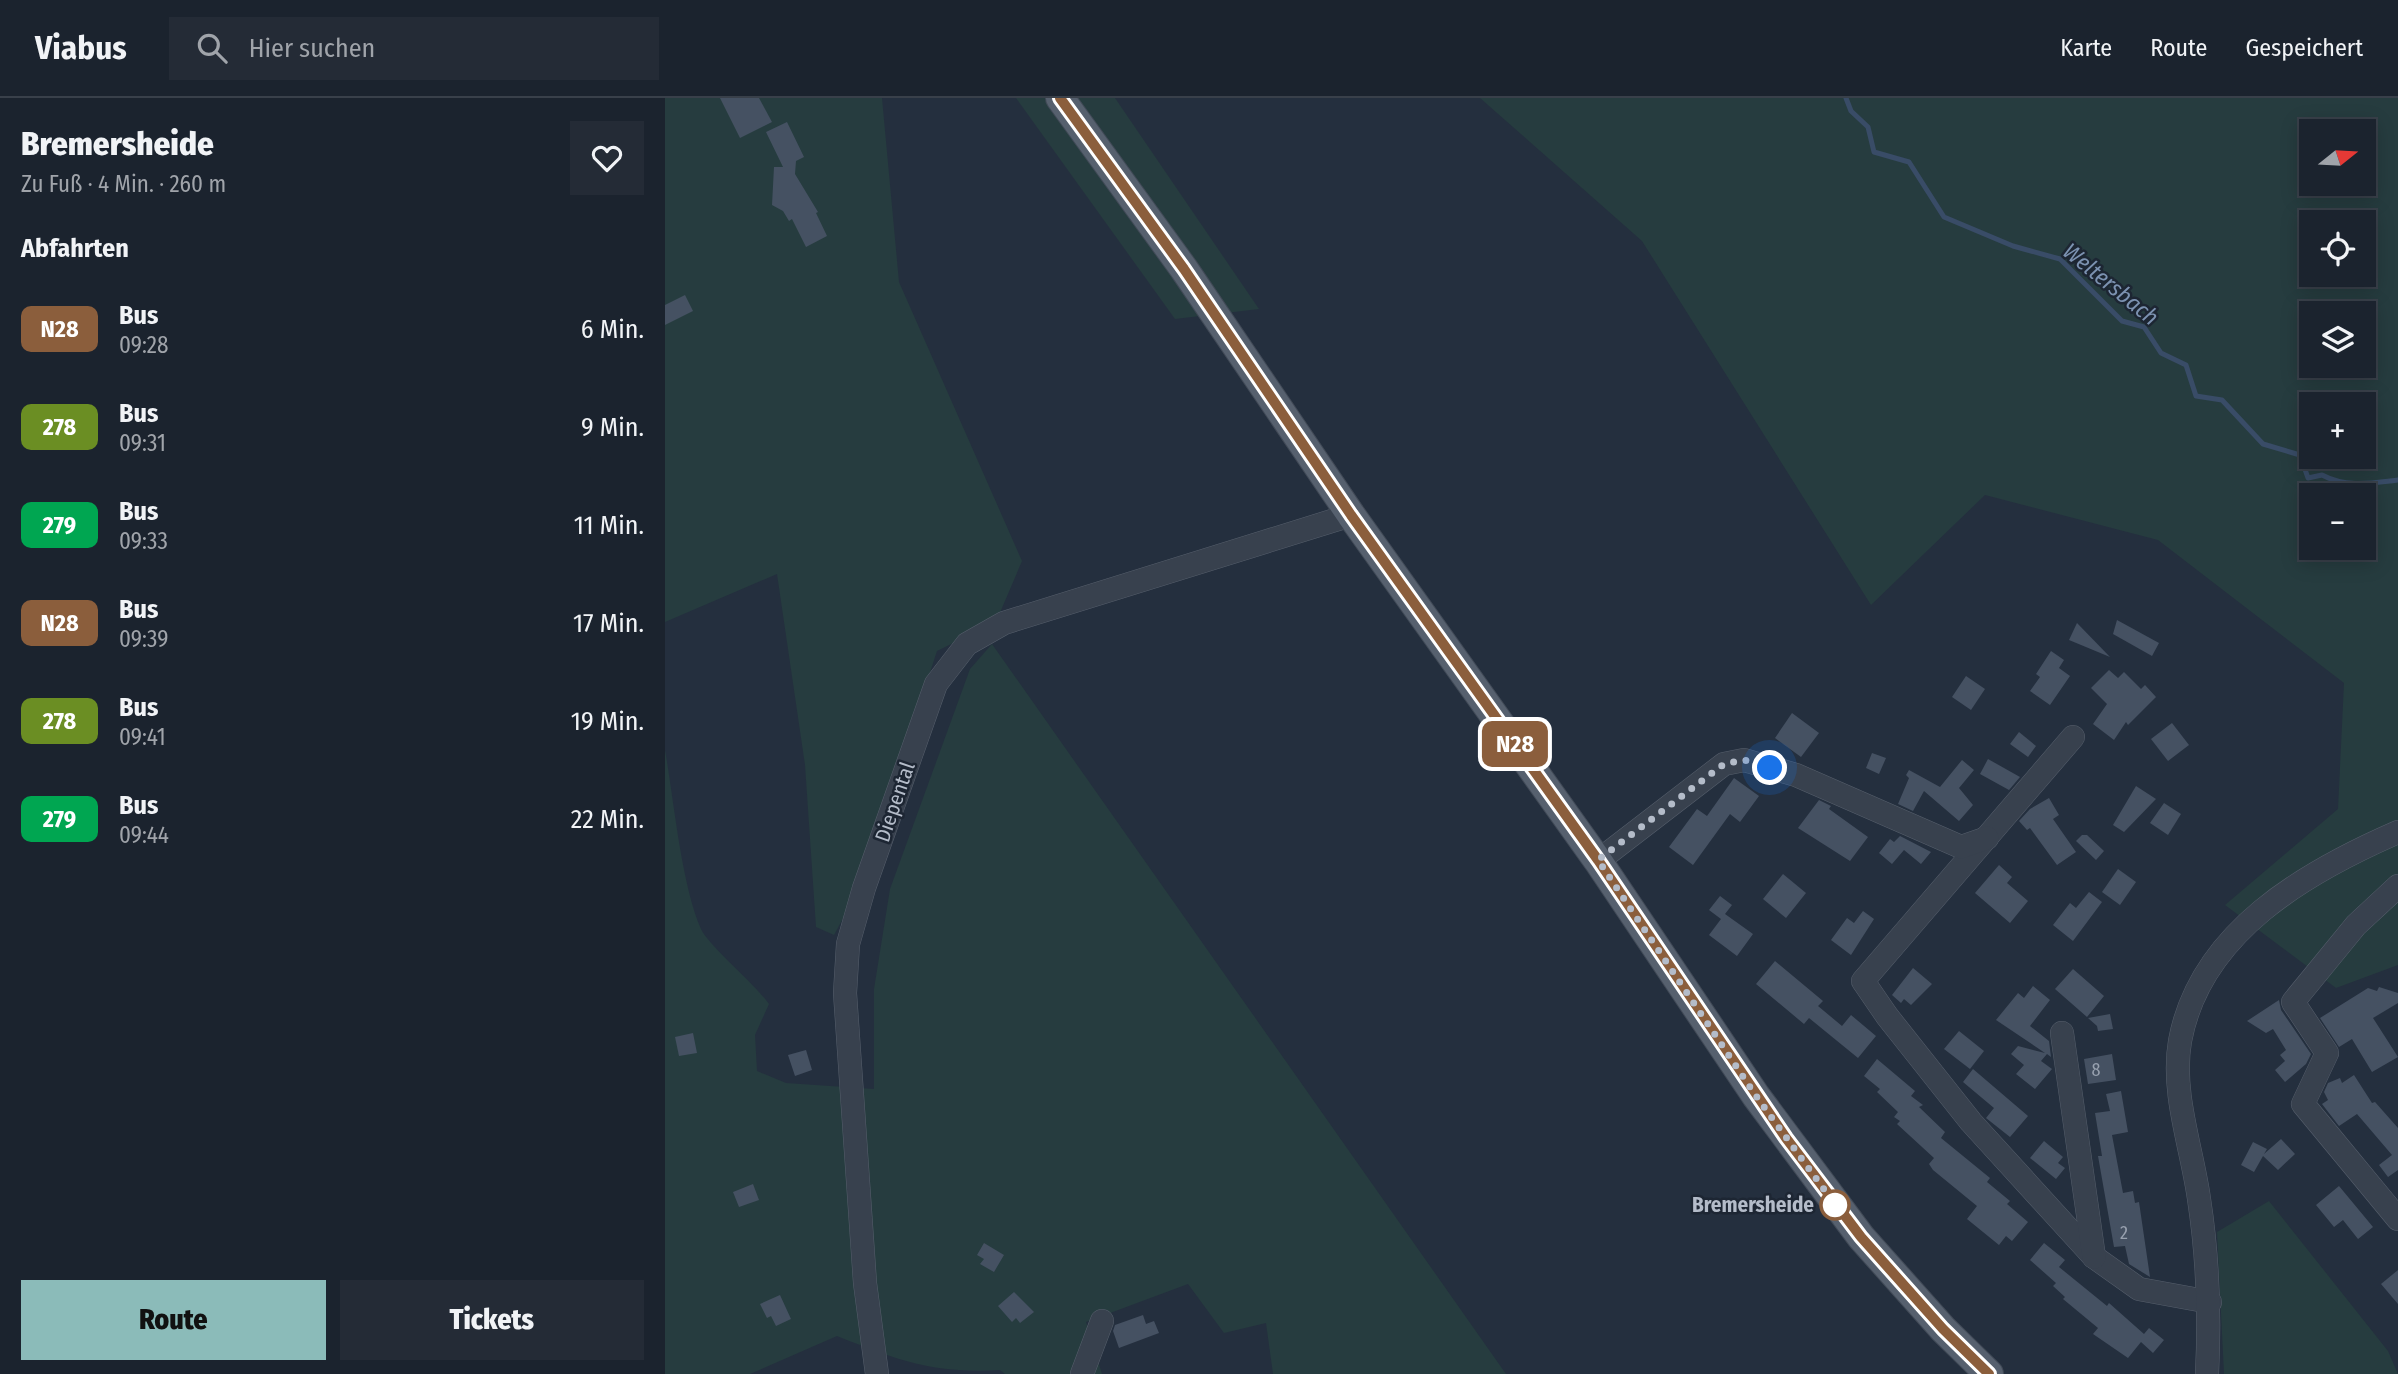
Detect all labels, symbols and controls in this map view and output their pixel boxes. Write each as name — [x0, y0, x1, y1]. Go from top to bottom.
search box — [169, 17, 659, 80]
text: Viabus — [35, 28, 127, 68]
icon: search — [193, 29, 231, 67]
text: Hier suchen — [249, 33, 375, 64]
text: Karte — [2060, 34, 2112, 62]
text: Route — [2150, 34, 2207, 62]
text: Gespeichert — [2245, 34, 2363, 62]
north arrow — [2299, 119, 2377, 196]
map controls — [2299, 119, 2376, 560]
button: heart — [570, 121, 644, 195]
text: Bremersheide — [21, 124, 214, 164]
text: Zu Fuß · 4 Min. · 260 m — [21, 170, 226, 198]
button: locate — [2299, 210, 2376, 287]
text: Abfahrten — [21, 233, 129, 264]
water label: Weltersbach — [2057, 237, 2165, 331]
text: Bus — [119, 300, 158, 331]
button: layers — [2299, 301, 2376, 378]
text: 6 Min. — [581, 314, 644, 345]
text: N28 — [40, 315, 79, 343]
text: 09:28 — [119, 331, 169, 359]
button: + — [2299, 392, 2376, 469]
text: Bus — [119, 398, 158, 429]
text: 9 Min. — [581, 412, 644, 443]
text: 278 — [43, 413, 76, 441]
text: 09:31 — [119, 429, 166, 457]
button: − — [2299, 483, 2376, 560]
text: Bus — [119, 496, 158, 527]
text: 11 Min. — [574, 510, 644, 541]
text: 279 — [43, 511, 76, 539]
text: 09:33 — [119, 527, 168, 555]
text: Bus — [119, 594, 158, 625]
text: 17 Min. — [573, 608, 644, 639]
text: N28 — [40, 609, 79, 637]
text: 09:39 — [119, 625, 168, 653]
text: Bus — [119, 692, 158, 723]
text: 19 Min. — [571, 706, 644, 737]
text: 278 — [43, 707, 76, 735]
line badge: N28 — [1475, 721, 1555, 767]
text: 09:41 — [119, 723, 166, 751]
text: N28 — [1496, 730, 1534, 758]
your location — [1752, 750, 1787, 785]
street label: Diepental — [869, 758, 921, 845]
text: Bus — [119, 790, 158, 821]
text: 22 Min. — [571, 804, 644, 835]
text: 279 — [43, 805, 76, 833]
text: 09:44 — [119, 821, 169, 849]
house number: 8 — [2092, 1059, 2101, 1081]
marker: Bremersheide — [1820, 1190, 1850, 1220]
place label: Bremersheide — [1692, 1192, 1814, 1218]
house number: 2 — [2120, 1222, 2128, 1244]
button: Route — [21, 1280, 326, 1360]
button: Tickets — [340, 1280, 644, 1360]

